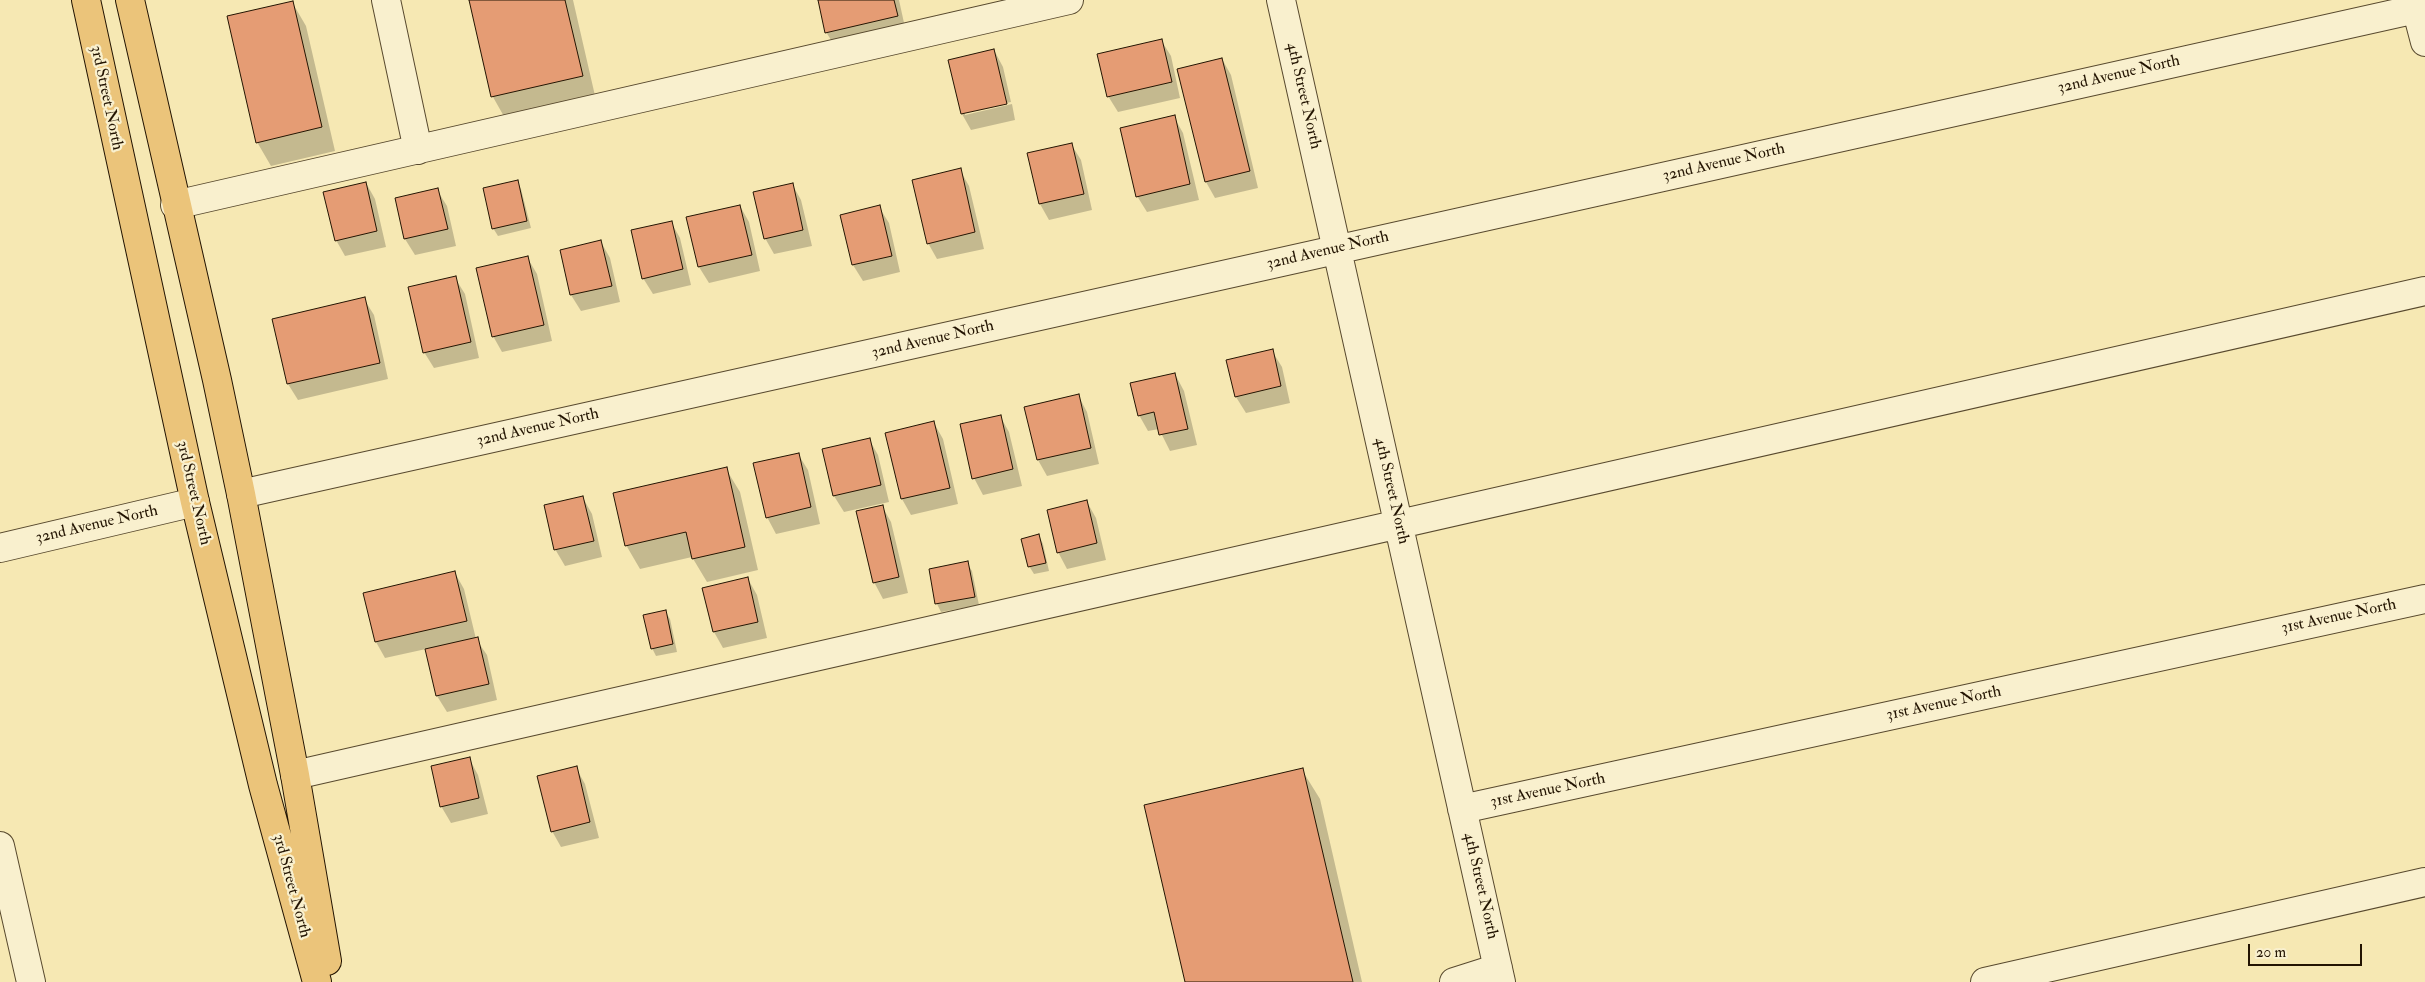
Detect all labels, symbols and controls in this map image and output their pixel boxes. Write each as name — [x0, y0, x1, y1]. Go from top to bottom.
street label: 4th Street North — [1281, 41, 1325, 151]
street label: 3rd Street North — [86, 44, 126, 152]
street label: 32nd Avenue North — [2056, 52, 2182, 98]
street label: 32nd Avenue North — [1661, 140, 1787, 186]
street label: 32nd Avenue North — [1265, 228, 1391, 274]
street label: 32nd Avenue North — [870, 317, 996, 363]
street label: 32nd Avenue North — [475, 405, 601, 451]
street label: 4th Street North — [1369, 436, 1413, 546]
street label: 3rd Street North — [172, 439, 214, 547]
street label: 32nd Avenue North — [34, 502, 160, 548]
street label: 31st Avenue North — [2280, 595, 2398, 639]
street label: 31st Avenue North — [1885, 682, 2003, 726]
street label: 31st Avenue North — [1489, 769, 1607, 813]
street label: 4th Street North — [1458, 831, 1502, 941]
street label: 3rd Street North — [268, 832, 314, 940]
scale bar — [2250, 934, 2364, 966]
text: 20 m — [2256, 943, 2286, 962]

